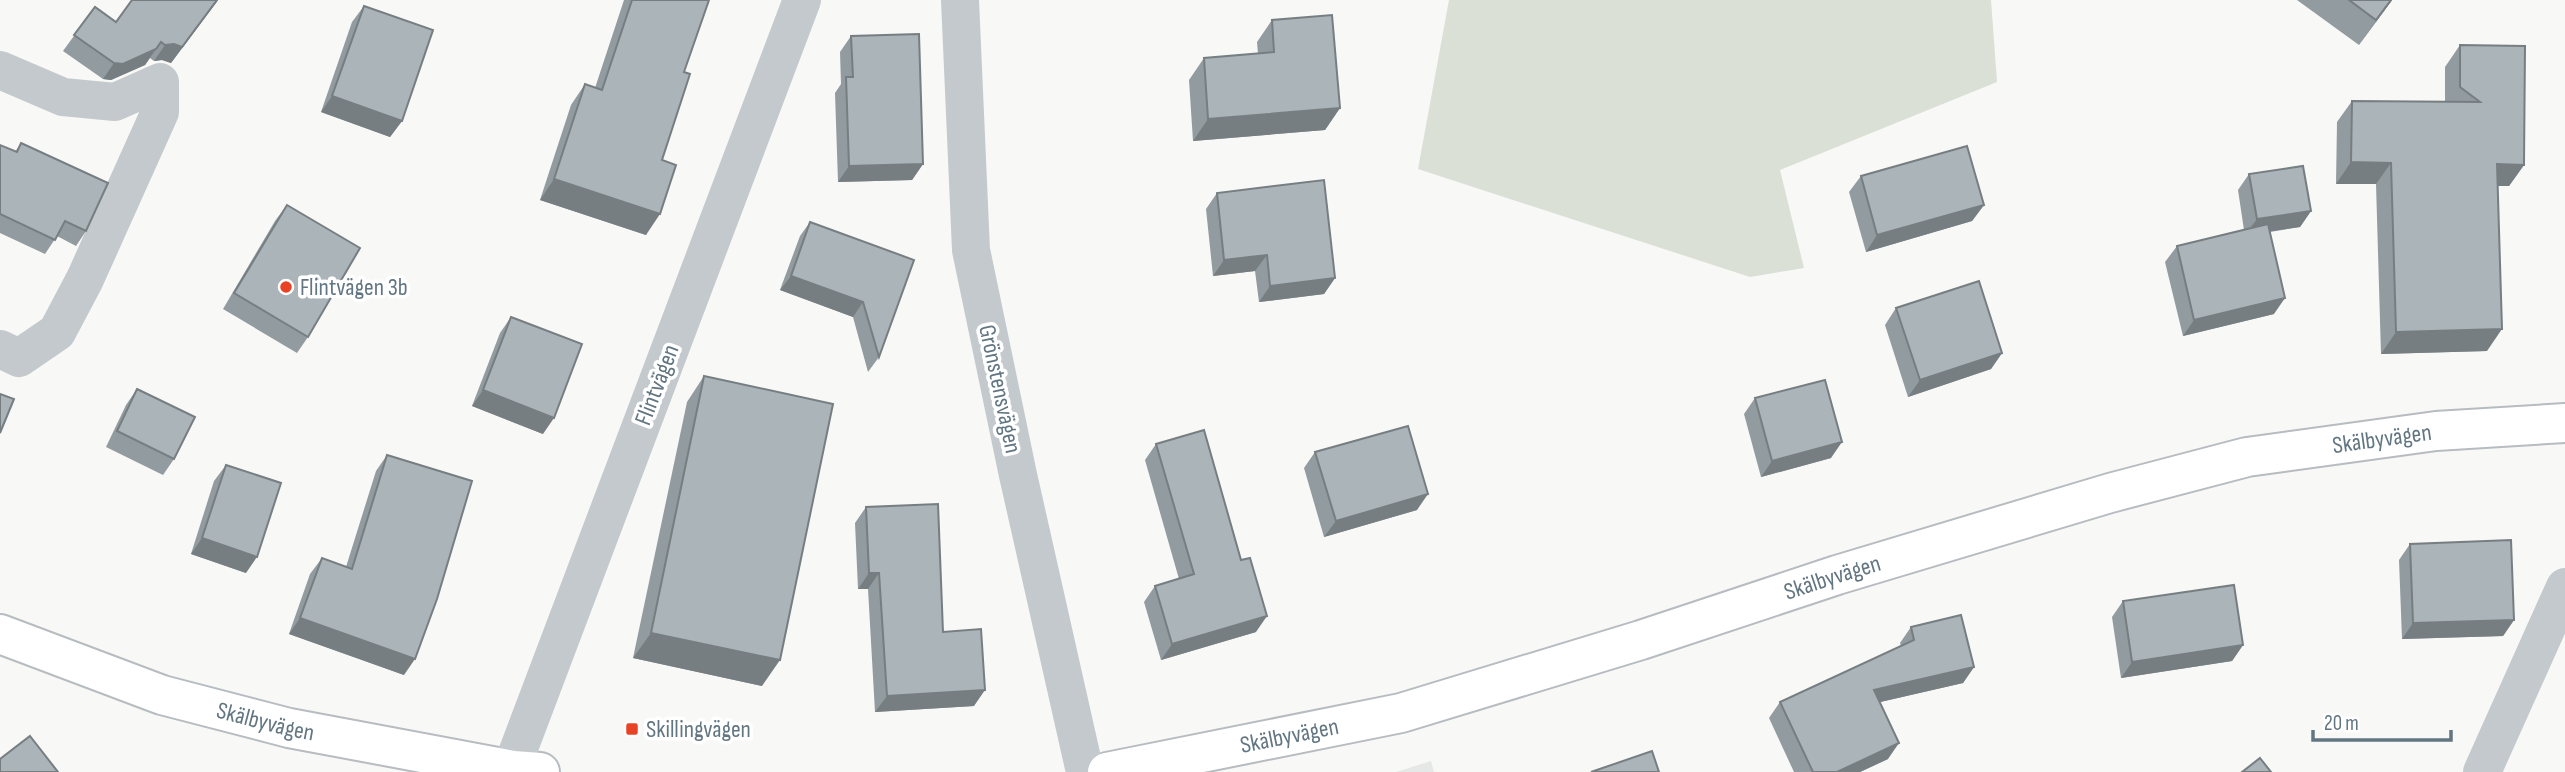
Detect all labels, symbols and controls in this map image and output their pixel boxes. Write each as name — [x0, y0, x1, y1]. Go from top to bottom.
place label: Flintvägen 3b — [300, 273, 408, 302]
marker: Flintvägen 3b — [278, 279, 294, 295]
street label: Grönstensvägen — [972, 322, 1028, 456]
street label: Flintvägen — [628, 341, 686, 429]
street label: Skälbyvägen — [2330, 417, 2433, 460]
street label: Skälbyvägen — [1780, 548, 1884, 606]
street label: Skälbyvägen — [214, 695, 317, 747]
scale bar — [2313, 698, 2451, 742]
street label: Skälbyvägen — [1238, 711, 1341, 759]
text: 20 m — [2324, 711, 2359, 736]
place label: Skillingvägen — [646, 715, 751, 744]
marker: Skillingvägen — [624, 721, 640, 737]

